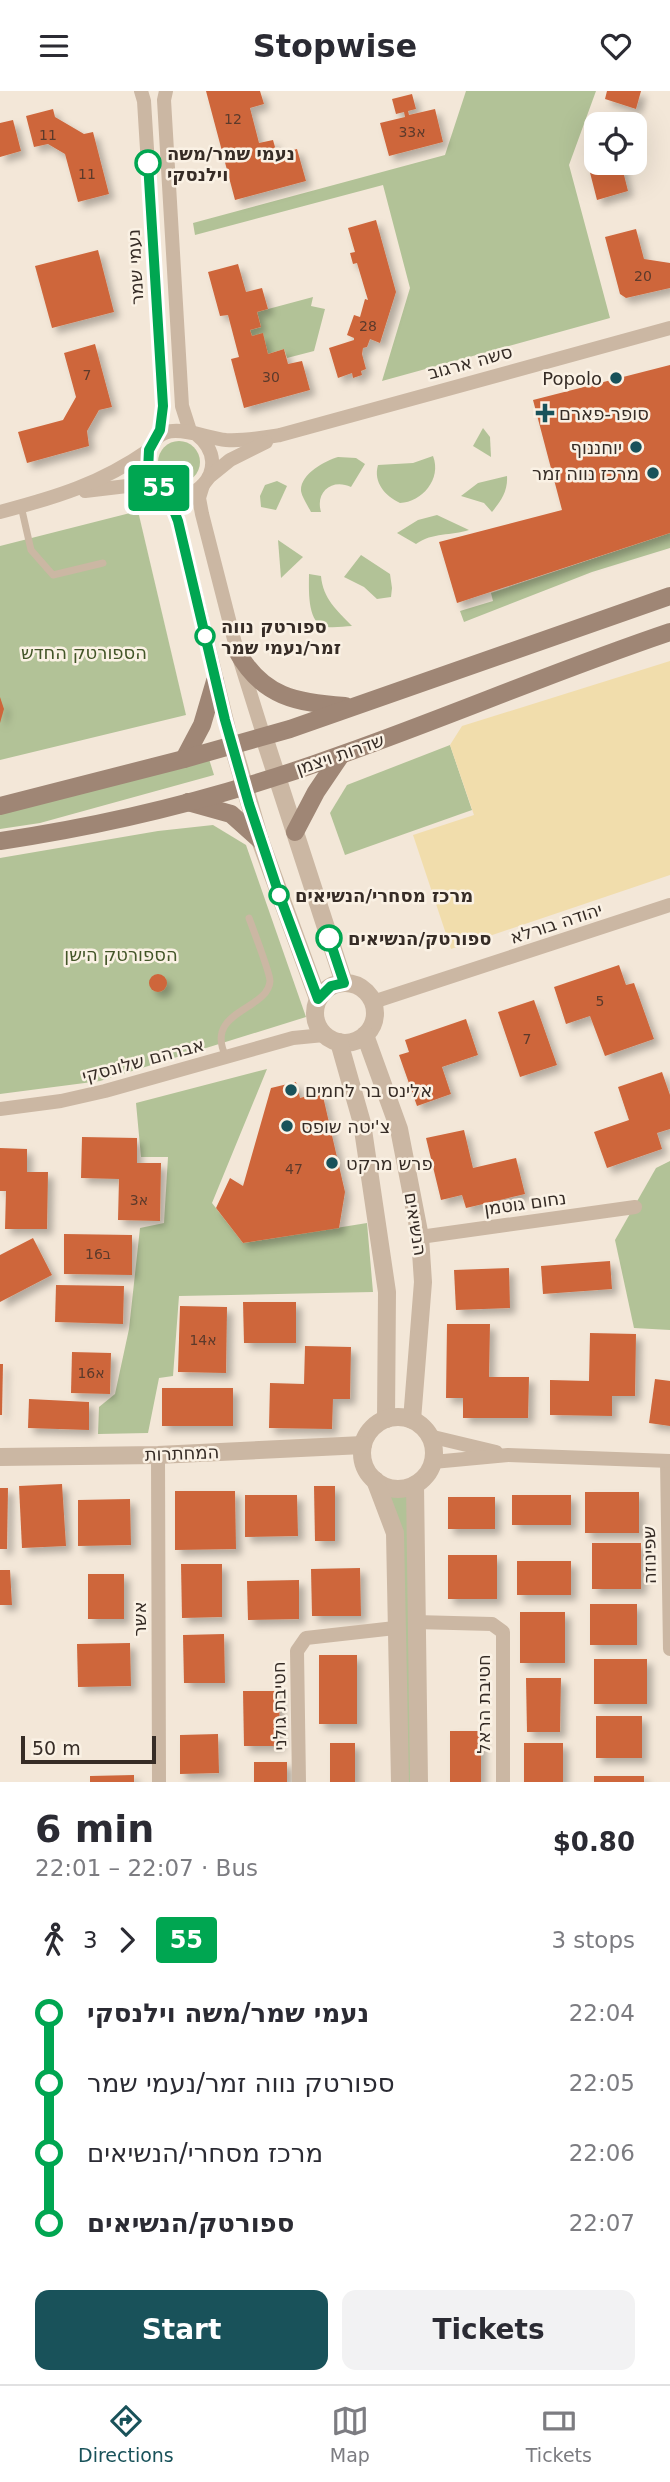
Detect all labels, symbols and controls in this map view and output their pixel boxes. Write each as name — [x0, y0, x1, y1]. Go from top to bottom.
icon: menu — [35, 27, 73, 65]
text: Stopwise — [253, 27, 417, 65]
icon: heart — [597, 27, 635, 65]
house number: 12 — [224, 111, 242, 127]
map controls — [584, 112, 647, 175]
button: locate — [584, 112, 647, 175]
house number: 33א — [398, 124, 426, 140]
house number: 11 — [39, 127, 57, 143]
place label: נעמי שמר/משה וילנסקי — [167, 143, 295, 185]
marker: נעמי שמר/משה וילנסקי — [135, 150, 161, 176]
house number: 11 — [78, 166, 96, 182]
street label: נעמי שמר — [123, 229, 147, 305]
house number: 20 — [634, 268, 652, 284]
house number: 28 — [359, 318, 377, 334]
street label: סשה ארגוב — [425, 341, 515, 383]
house number: 7 — [83, 367, 91, 383]
place label: Popolo — [542, 368, 602, 389]
house number: 30 — [262, 369, 280, 385]
marker: Popolo — [608, 370, 624, 386]
place label: סופר-פארם — [559, 403, 649, 424]
marker: סופר-פארם — [537, 405, 553, 421]
place label: יוחננוף — [570, 437, 622, 458]
marker: יוחננוף — [628, 439, 644, 455]
place label: מרכז נווה זמר — [532, 463, 639, 484]
line badge: 55 — [128, 465, 190, 511]
marker: מרכז נווה זמר — [645, 465, 661, 481]
text: 55 — [142, 474, 176, 502]
place label: ספורטק נווה זמר/נעמי שמר — [221, 616, 341, 658]
marker: ספורטק נווה זמר/נעמי שמר — [195, 626, 215, 646]
park label: הספורטק החדש — [21, 642, 147, 663]
street label: שדרות ויצמן — [293, 729, 387, 779]
marker: מרכז מסחרי/הנשיאים — [269, 885, 289, 905]
place label: מרכז מסחרי/הנשיאים — [295, 885, 473, 906]
street label: יהודה בורלא — [507, 898, 605, 948]
marker: ספורטק/הנשיאים — [316, 925, 342, 951]
place label: ספורטק/הנשיאים — [348, 928, 492, 949]
park label: הספורטק הישן — [64, 944, 178, 965]
house number: 5 — [596, 993, 604, 1009]
house number: 7 — [523, 1031, 531, 1047]
street label: אברהם שלונסקי — [80, 1034, 206, 1086]
place label: אלינס בר לחמים — [305, 1080, 432, 1101]
marker: אלינס בר לחמים — [283, 1082, 299, 1098]
place label: צ'יטה שופס — [301, 1116, 390, 1137]
marker: צ'יטה שופס — [279, 1118, 295, 1134]
place label: פרש מרקט — [346, 1153, 433, 1174]
marker: פרש מרקט — [324, 1155, 340, 1171]
house number: 47 — [285, 1161, 303, 1177]
street label: נחום גוטמן — [483, 1187, 567, 1219]
street label: הנשיאים — [401, 1191, 431, 1257]
house number: 3א — [130, 1192, 148, 1208]
house number: 16ב — [85, 1246, 111, 1262]
house number: 14א — [189, 1332, 217, 1348]
house number: 16א — [77, 1365, 105, 1381]
street label: המחתרות — [144, 1441, 220, 1465]
street label: שפינוזה — [638, 1526, 660, 1584]
street label: אשר — [129, 1602, 150, 1636]
street label: חטיבת הראל — [473, 1654, 494, 1754]
street label: חטיבת גולני — [268, 1661, 290, 1751]
scale bar — [21, 1733, 156, 1765]
text: 50 m — [32, 1737, 81, 1759]
text: 6 min — [35, 1807, 154, 1851]
text: $0.80 — [553, 1827, 635, 1857]
text: 22:01 – 22:07 · Bus — [35, 1855, 258, 1881]
icon: walk — [35, 1921, 73, 1959]
icon: forward — [108, 1921, 146, 1959]
text: 55 — [170, 1926, 203, 1954]
text: 3 — [83, 1927, 98, 1953]
text: 3 stops — [551, 1927, 635, 1953]
text: נעמי שמר/משה וילנסקי — [87, 1998, 369, 2028]
text: 22:04 — [569, 2000, 635, 2026]
text: ספורטק נווה זמר/נעמי שמר — [87, 2068, 395, 2098]
text: 22:05 — [569, 2070, 635, 2096]
text: מרכז מסחרי/הנשיאים — [87, 2138, 323, 2168]
text: 22:06 — [569, 2140, 635, 2166]
text: ספורטק/הנשיאים — [87, 2208, 294, 2238]
text: 22:07 — [569, 2210, 635, 2236]
button: Start — [35, 2290, 328, 2370]
button: Tickets — [342, 2290, 635, 2370]
tab: Directions — [78, 2402, 174, 2466]
tab: Map — [330, 2402, 370, 2466]
tab: Tickets — [526, 2402, 592, 2466]

